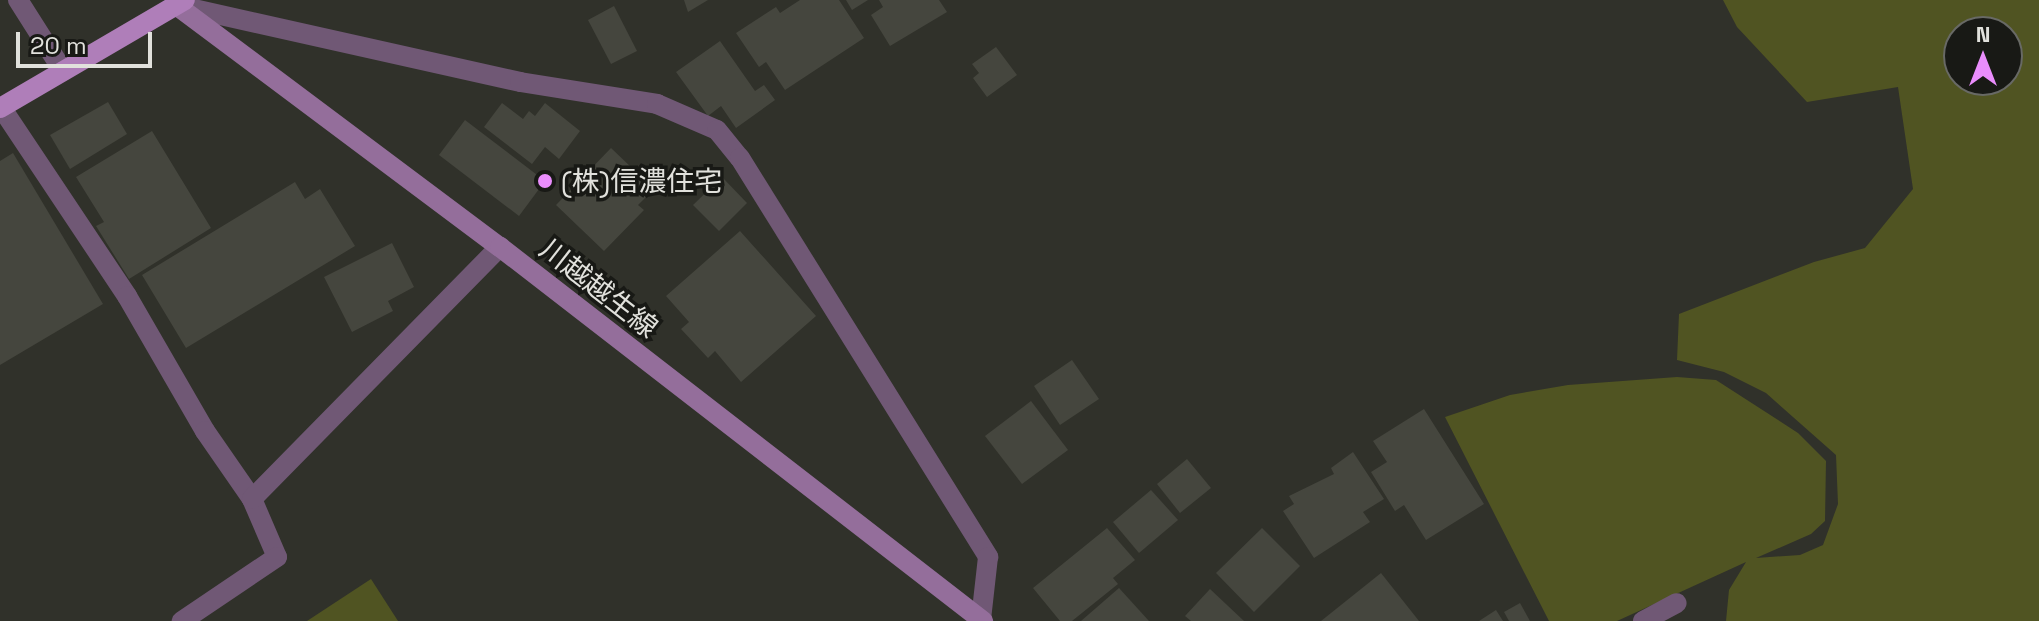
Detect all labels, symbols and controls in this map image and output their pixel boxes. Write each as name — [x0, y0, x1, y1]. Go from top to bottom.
scale bar — [20, 16, 156, 66]
north arrow — [1943, 16, 2023, 96]
text: N — [1976, 20, 1990, 48]
text: 20 m — [30, 30, 87, 61]
place label: (株)信濃住宅 — [561, 164, 722, 198]
marker: (株)信濃住宅 — [536, 172, 554, 190]
street label: 川越越生線 — [533, 232, 665, 344]

